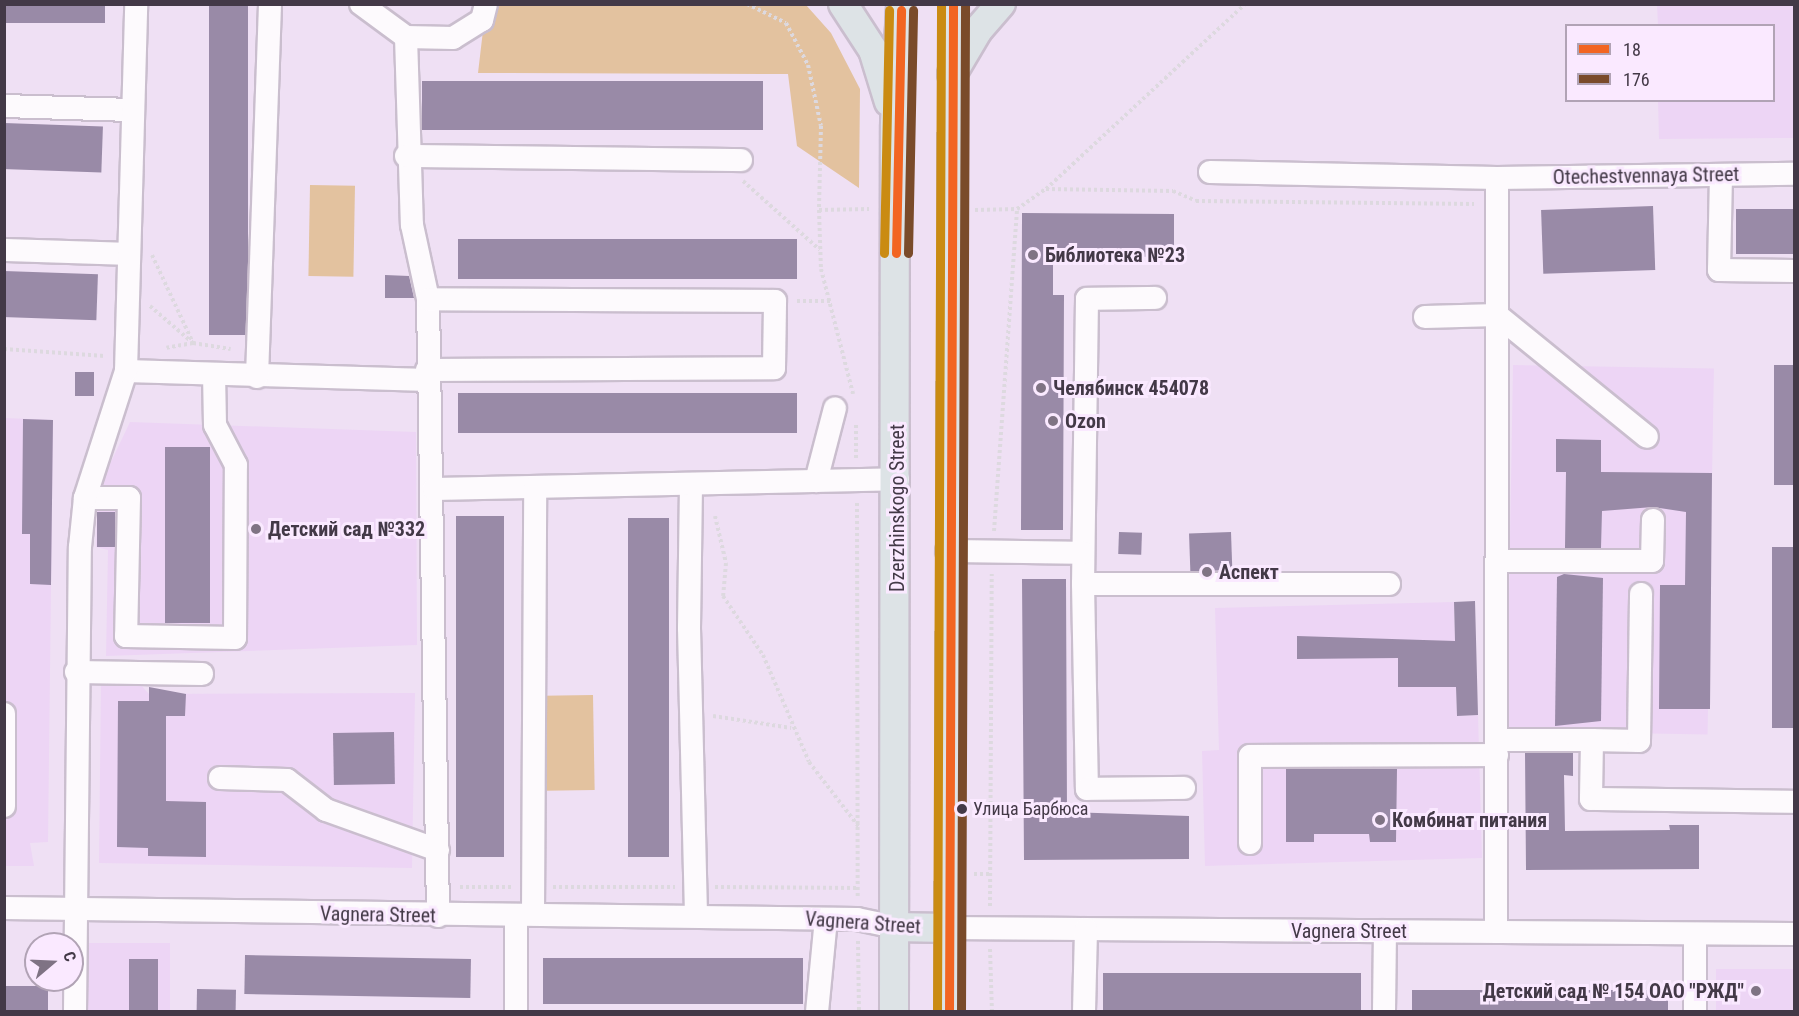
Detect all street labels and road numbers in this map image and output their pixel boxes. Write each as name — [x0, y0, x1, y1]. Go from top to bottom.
street label: Otechestvennaya Street — [1553, 162, 1739, 190]
street label: Dzerzhinskogo Street — [885, 424, 909, 592]
street label: Vagnera Street — [320, 902, 436, 928]
street label: Vagnera Street — [804, 907, 922, 939]
street label: Vagnera Street — [1291, 919, 1407, 943]

